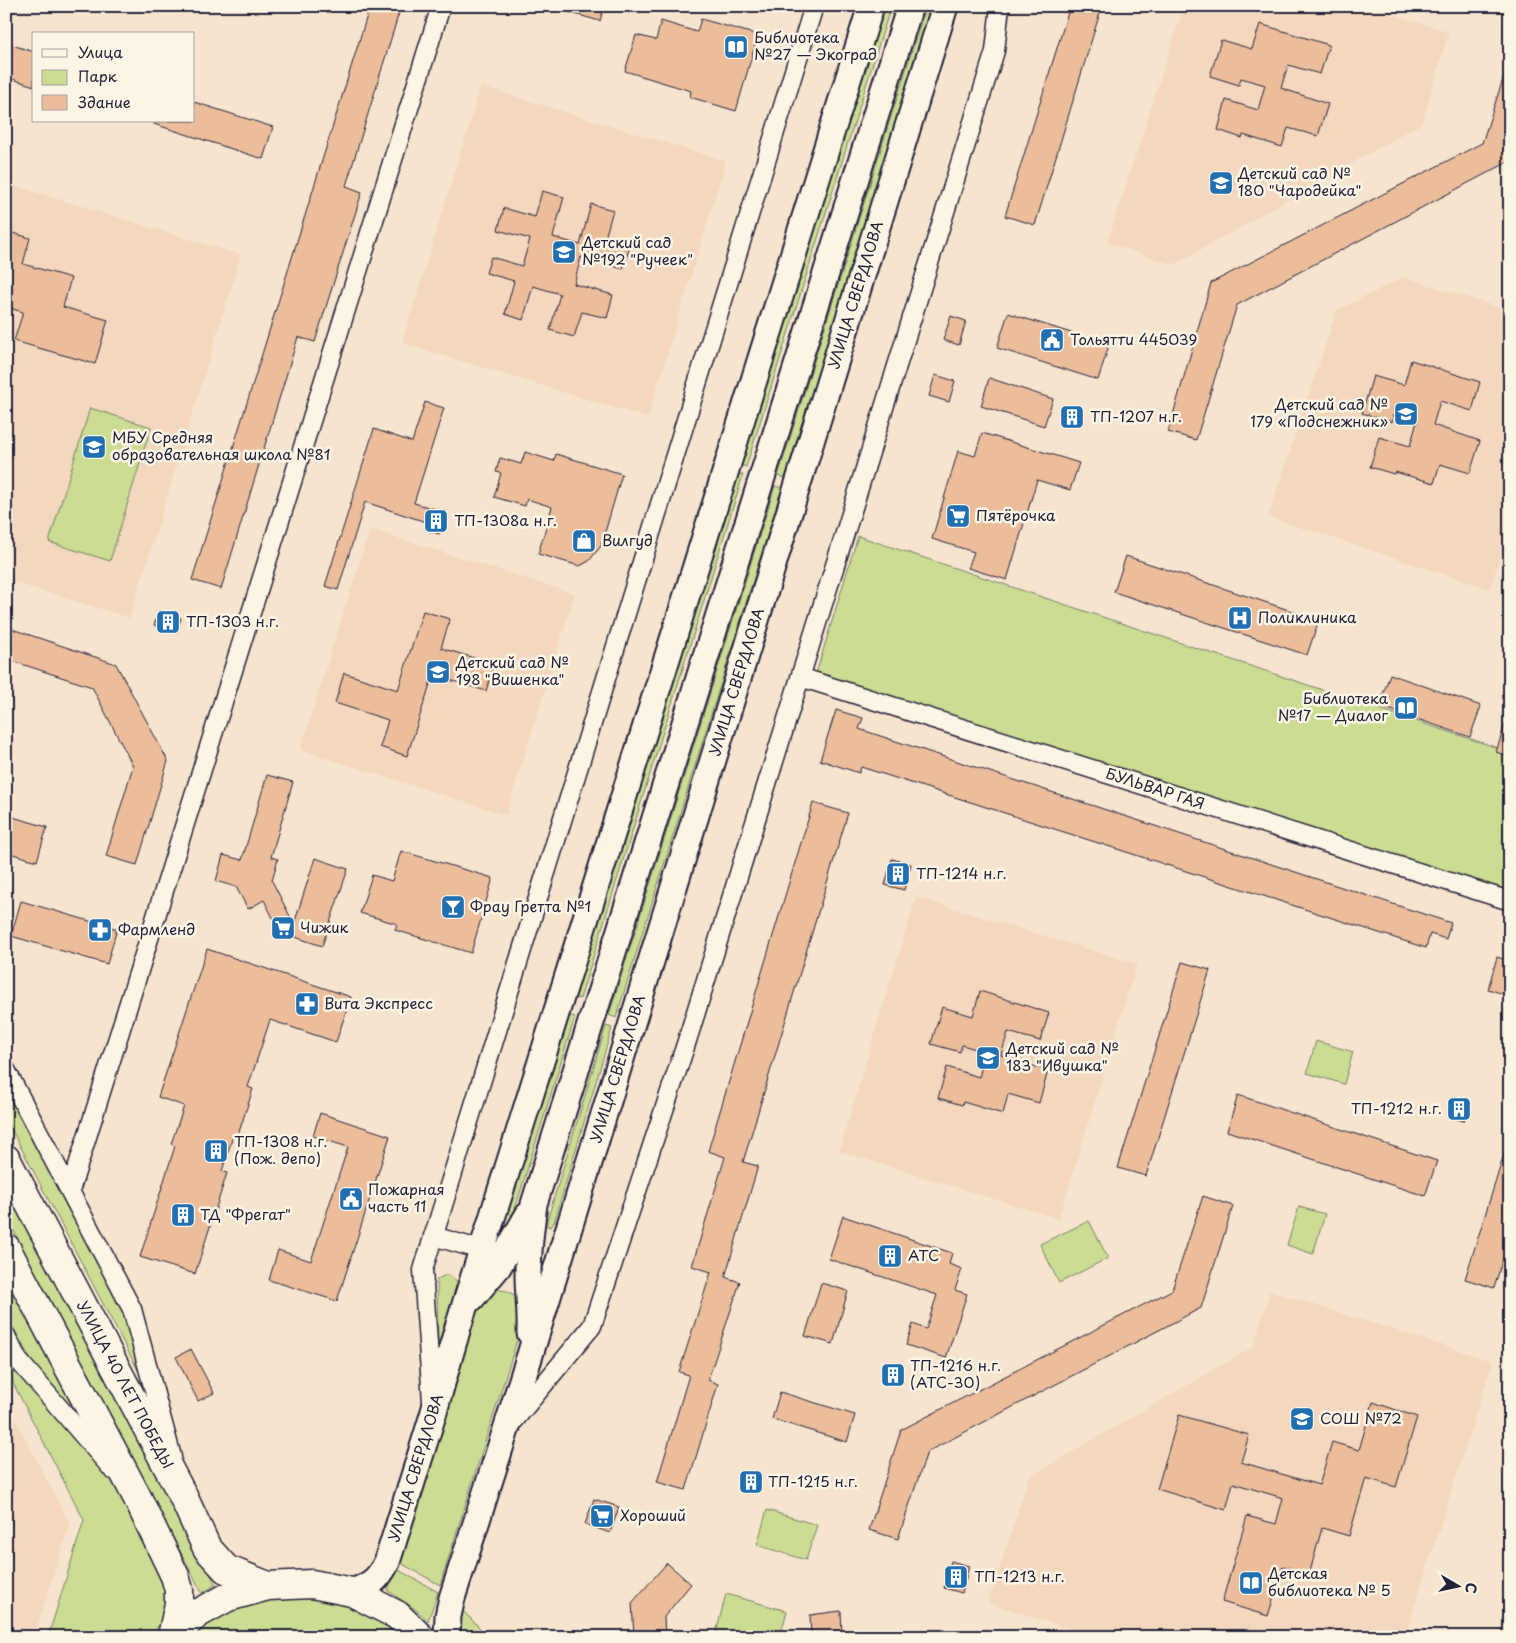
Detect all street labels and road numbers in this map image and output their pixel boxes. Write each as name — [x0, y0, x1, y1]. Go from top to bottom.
street label: УЛИЦА СВЕРДЛОВА — [821, 218, 888, 371]
street label: УЛИЦА СВЕРДЛОВА — [702, 605, 769, 758]
street label: БУЛЬВАР ГАЯ — [1103, 761, 1208, 814]
street label: УЛИЦА СВЕРДЛОВА — [583, 992, 650, 1145]
street label: УЛИЦА 40 ЛЕТ ПОБЕДЫ — [72, 1296, 181, 1473]
street label: УЛИЦА СВЕРДЛОВА — [381, 1391, 448, 1544]

